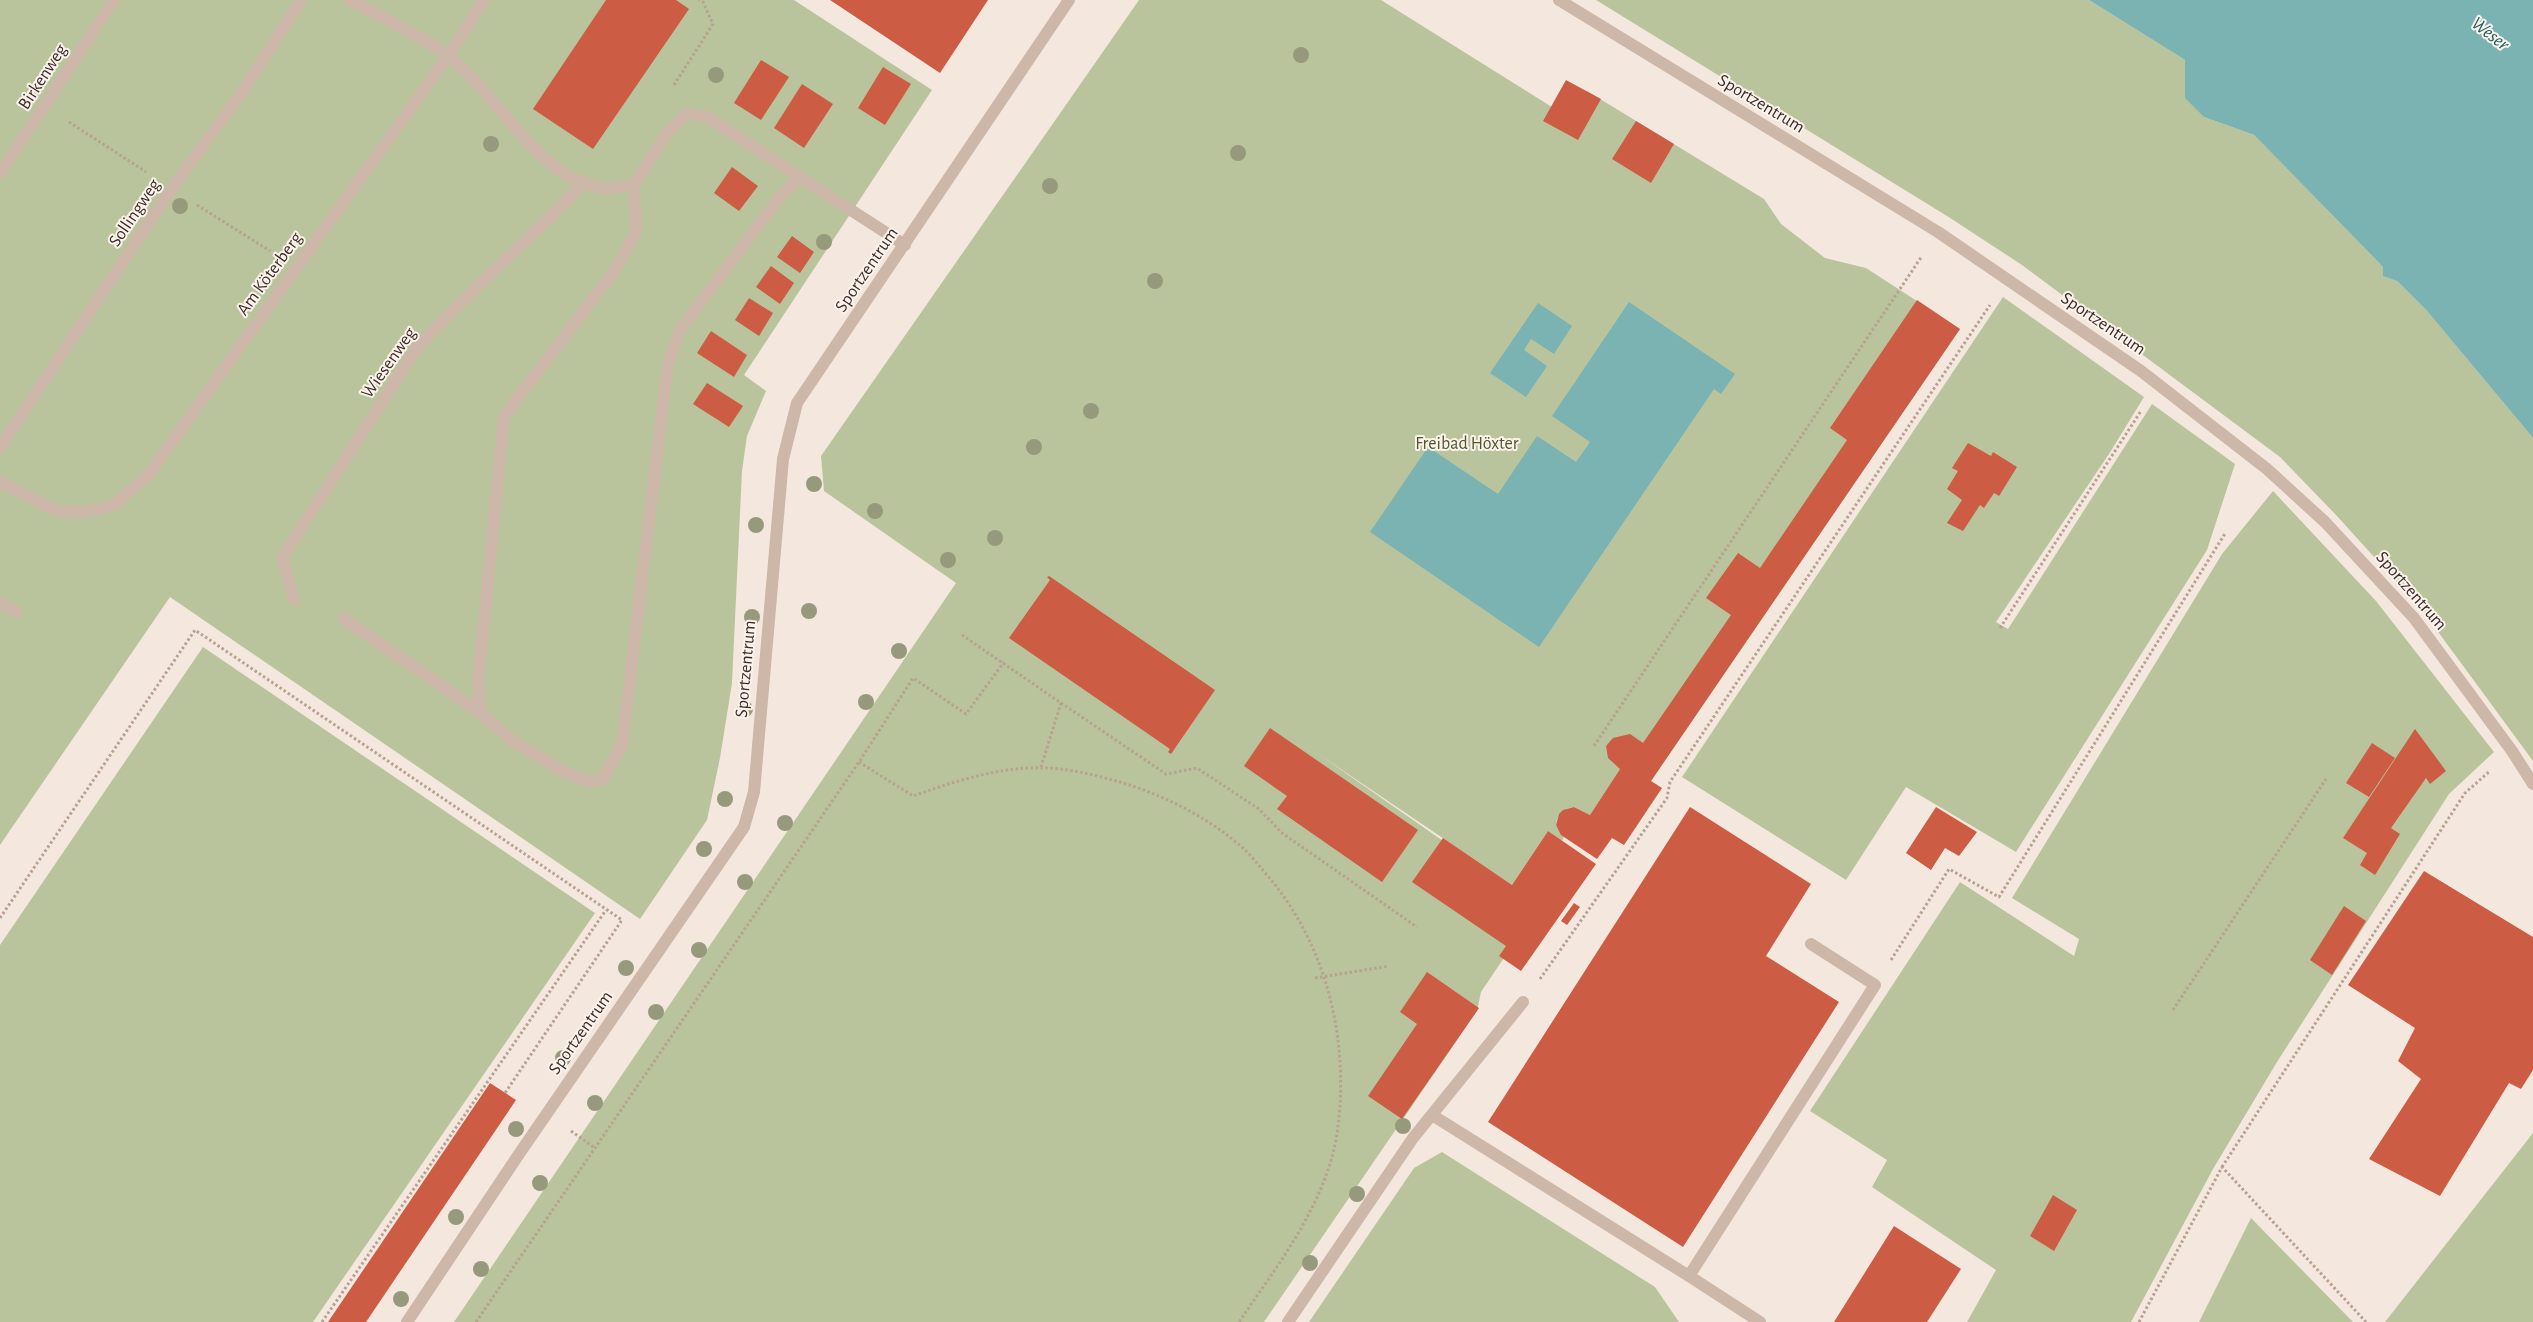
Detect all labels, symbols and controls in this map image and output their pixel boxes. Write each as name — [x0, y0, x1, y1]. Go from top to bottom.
water label: Weser — [2468, 14, 2513, 55]
street label: Birkenweg — [15, 41, 71, 113]
street label: Sportzentrum — [1715, 71, 1807, 137]
street label: Sollingweg — [106, 176, 164, 250]
street label: Sportzentrum — [832, 225, 902, 315]
street label: Am Köterberg — [234, 229, 306, 319]
street label: Sportzentrum — [2058, 289, 2148, 359]
street label: Wiesenweg — [358, 324, 420, 402]
park label: Freibad Höxter — [1415, 435, 1519, 453]
street label: Sportzentrum — [2372, 548, 2450, 634]
street label: Sportzentrum — [733, 620, 759, 718]
street label: Sportzentrum — [546, 988, 616, 1078]

